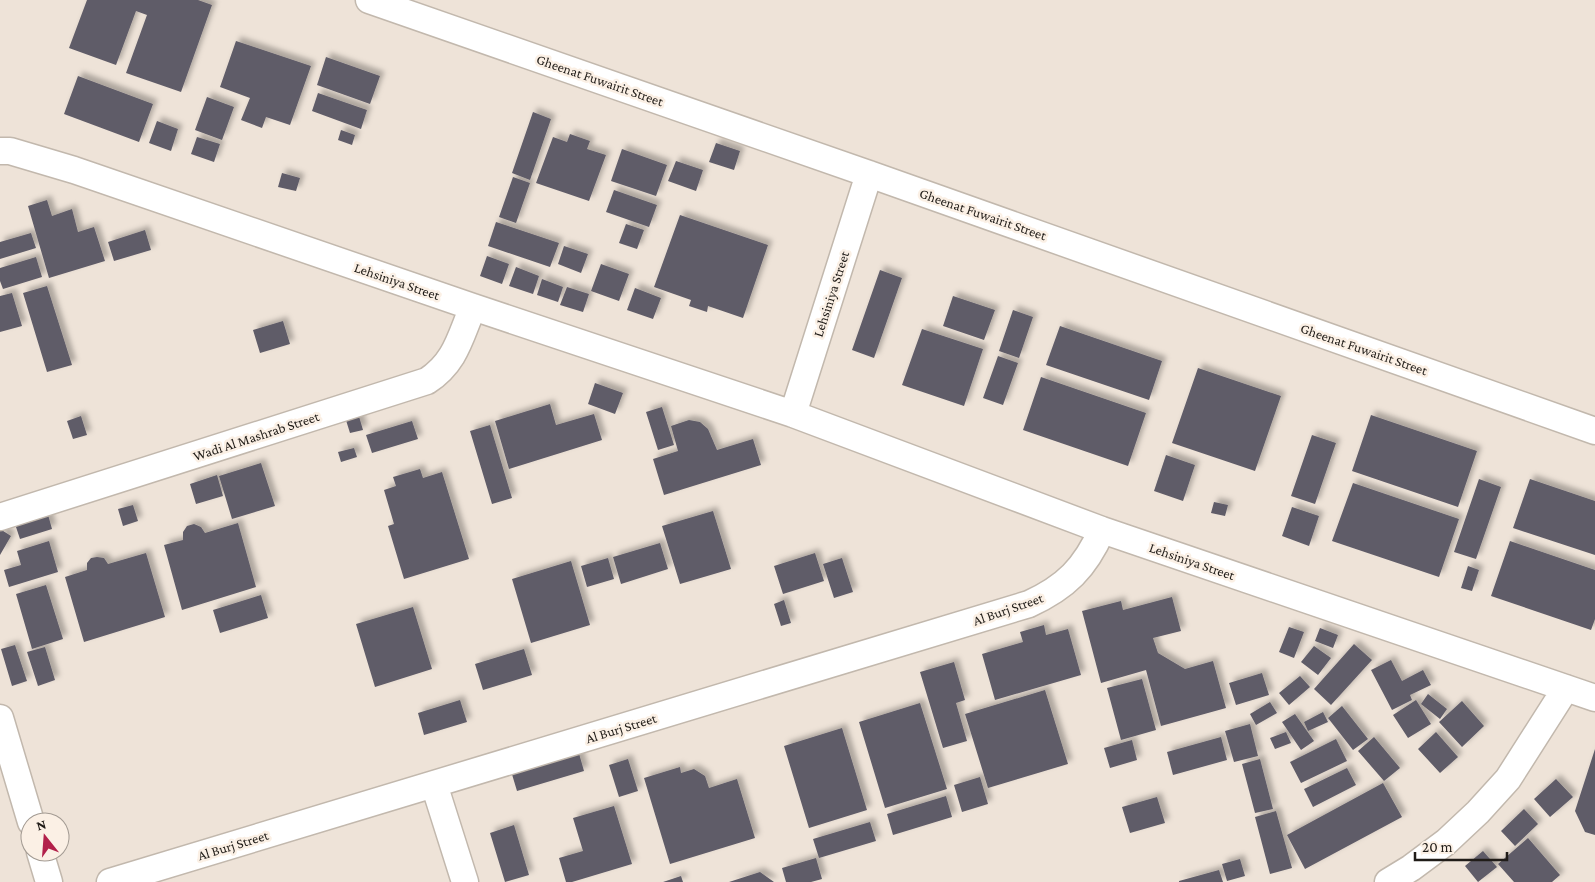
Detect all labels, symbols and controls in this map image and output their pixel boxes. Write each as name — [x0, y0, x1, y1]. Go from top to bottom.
street label: Gheenat Fuwairit Street — [534, 51, 666, 109]
street label: Gheenat Fuwairit Street — [917, 185, 1049, 243]
street label: Lehsiniya Street — [810, 249, 853, 339]
street label: Lehsiniya Street — [352, 259, 442, 303]
street label: Gheenat Fuwairit Street — [1298, 320, 1430, 378]
street label: Wadi Al Mashrab Street — [191, 408, 321, 464]
street label: Lehsiniya Street — [1147, 539, 1237, 583]
street label: Al Burj Street — [971, 589, 1046, 629]
street label: Al Burj Street — [584, 710, 659, 747]
north arrow — [20, 812, 70, 862]
text: N — [34, 815, 49, 834]
street label: Al Burj Street — [196, 827, 271, 864]
scale bar — [1415, 830, 1508, 862]
text: 20 m — [1422, 839, 1453, 855]

